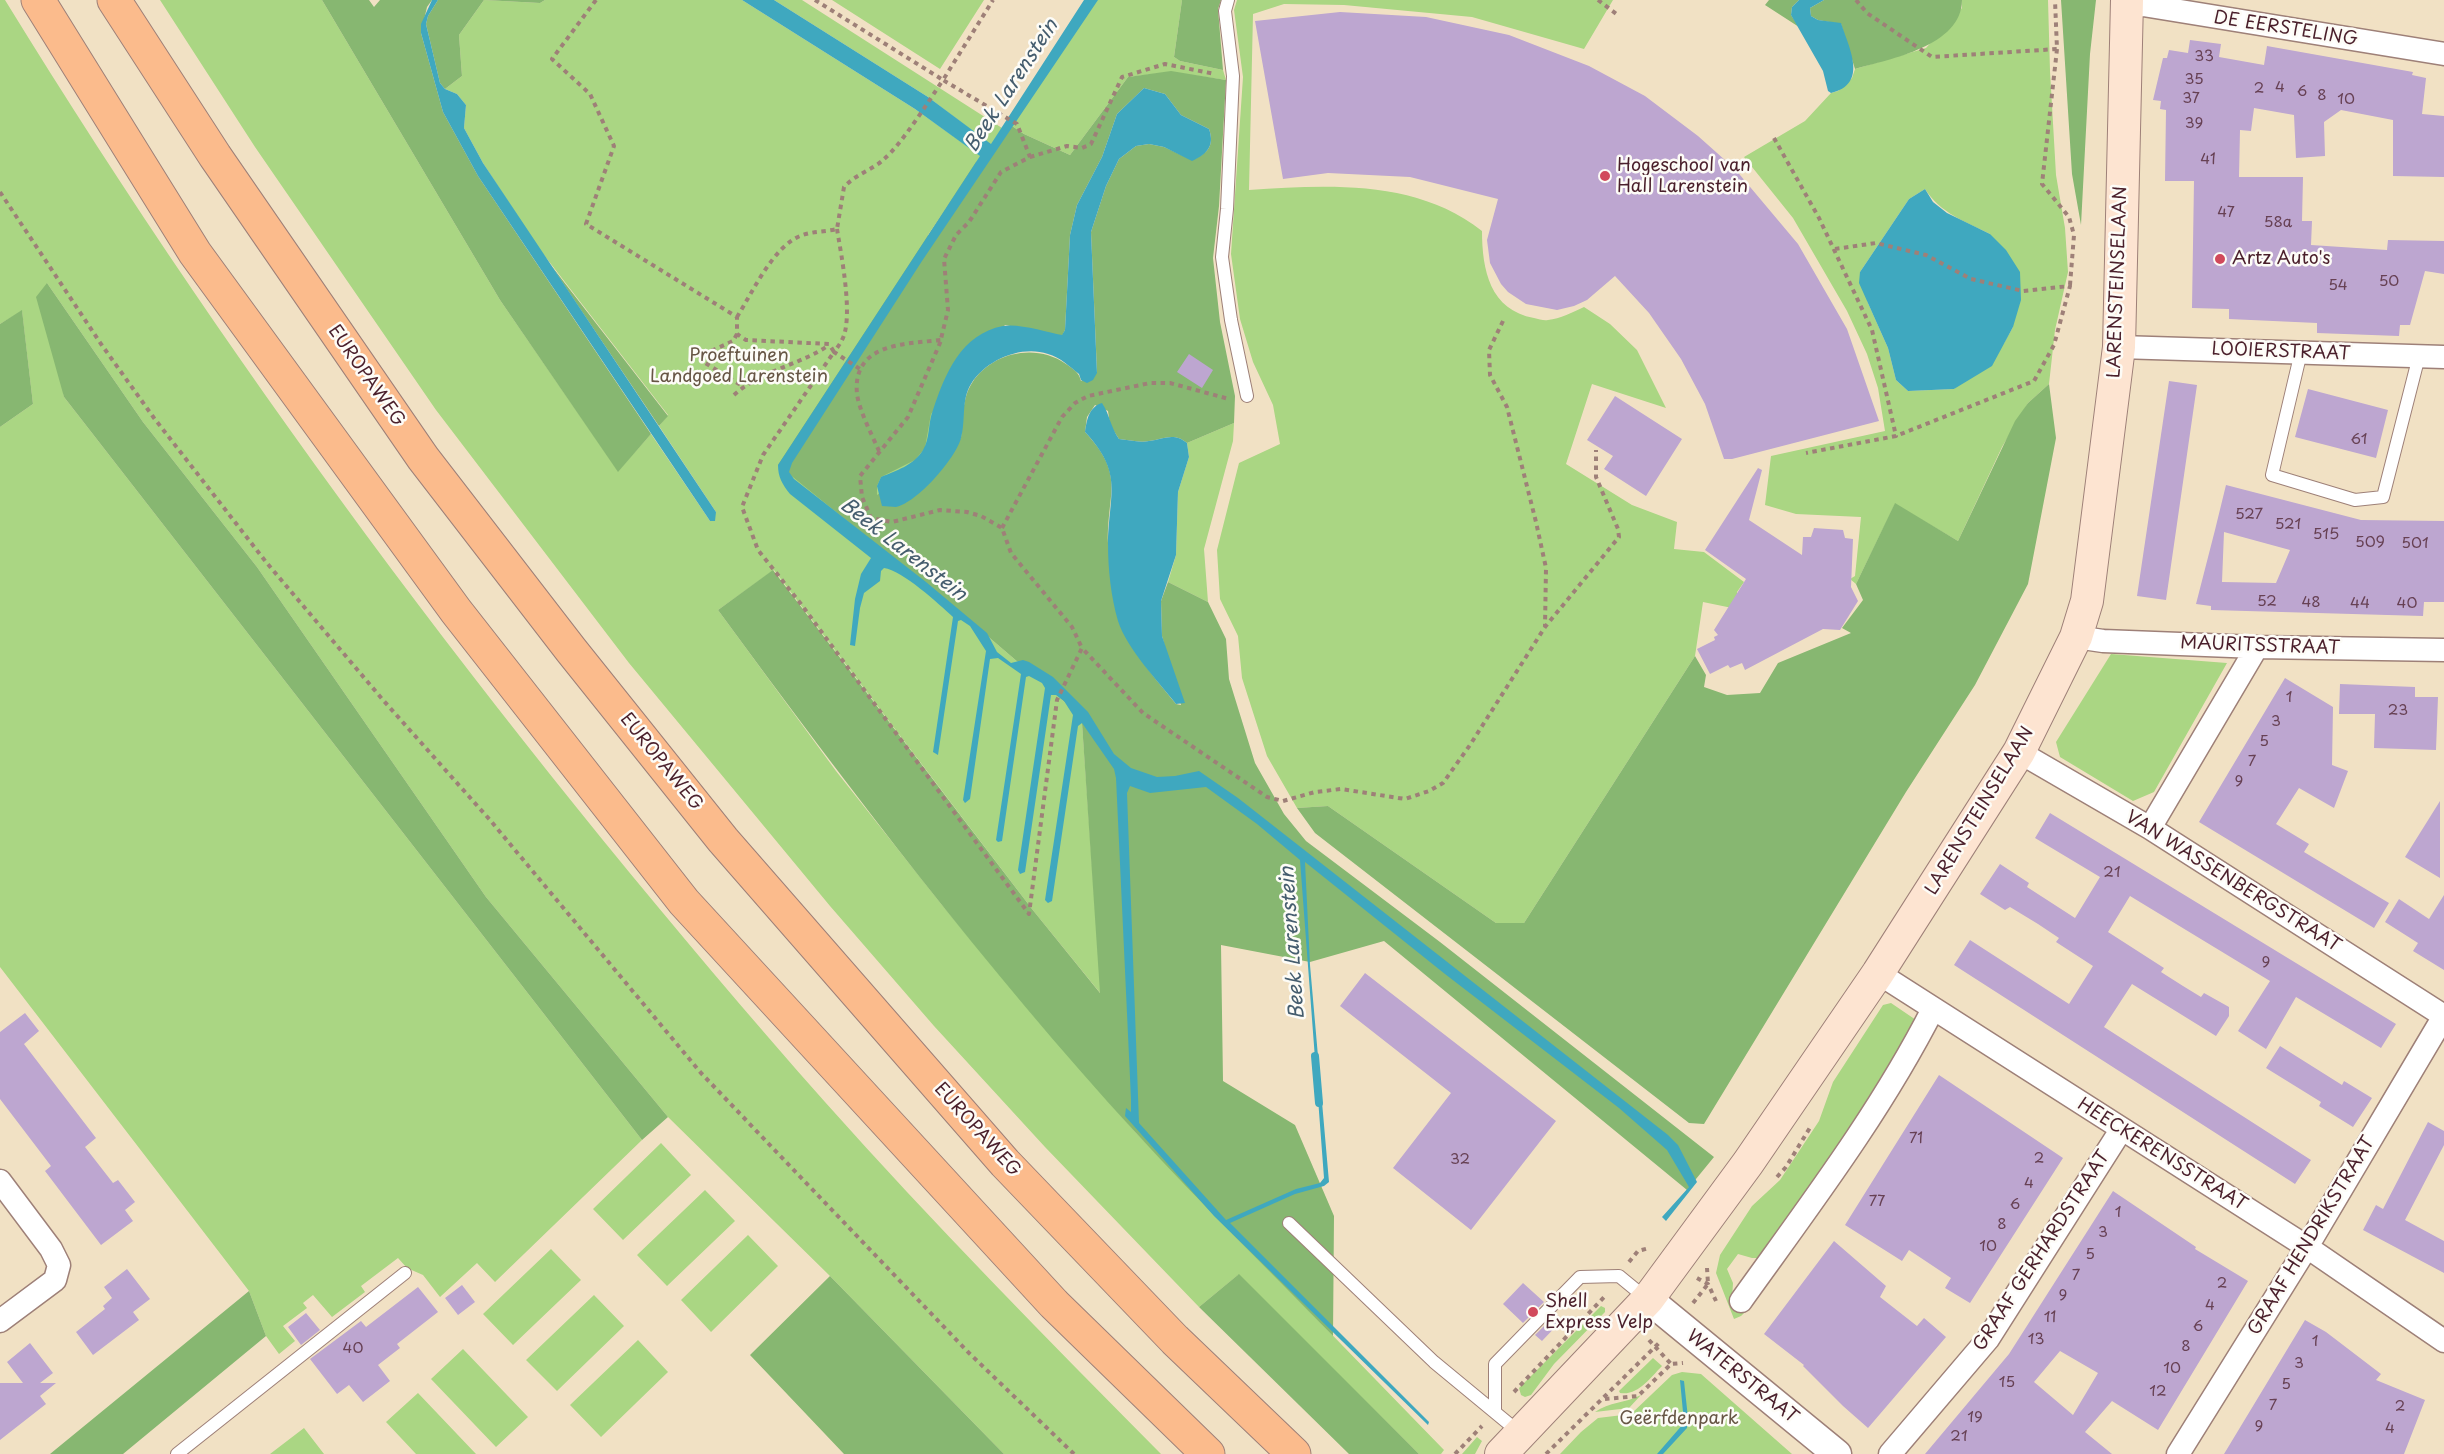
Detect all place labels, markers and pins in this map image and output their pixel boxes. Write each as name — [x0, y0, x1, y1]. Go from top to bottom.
place label: Hogeschool van Hall Larenstein — [1617, 155, 1751, 198]
marker: Hogeschool van Hall Larenstein — [1598, 169, 1612, 183]
place label: Artz Auto's — [2232, 248, 2330, 270]
marker: Artz Auto's — [2213, 252, 2227, 266]
place label: Shell Express Velp — [1545, 1291, 1653, 1334]
marker: Shell Express Velp — [1526, 1305, 1540, 1319]

